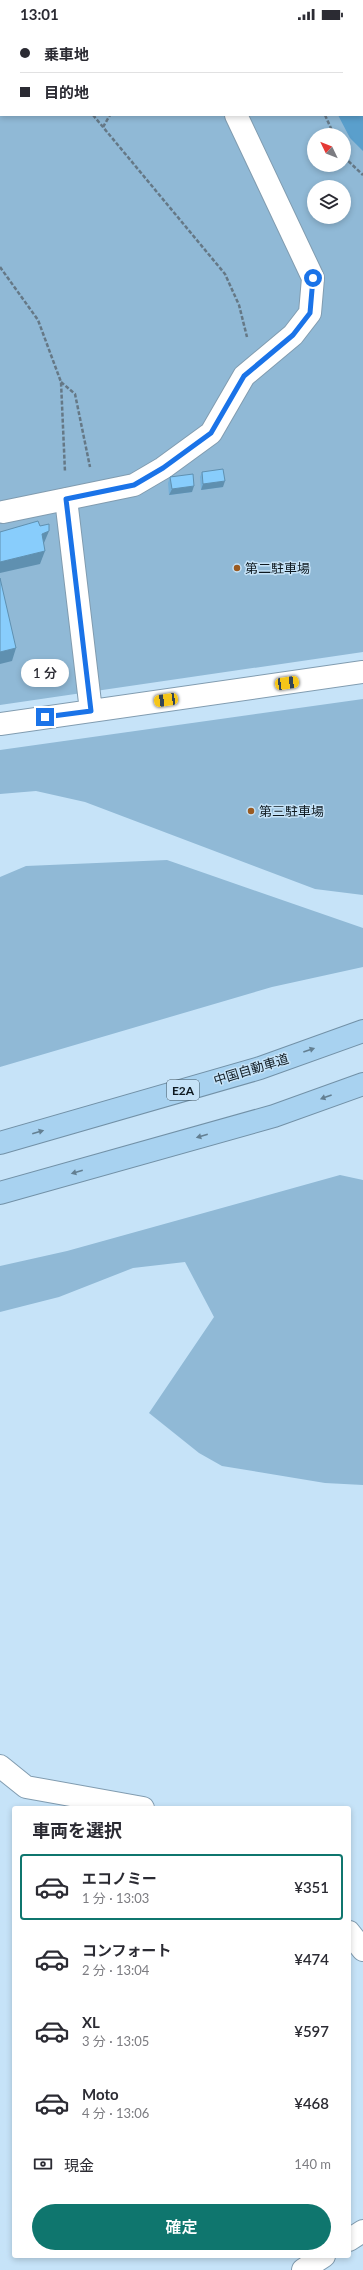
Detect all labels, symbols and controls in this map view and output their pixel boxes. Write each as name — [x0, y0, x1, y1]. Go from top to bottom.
text: 13:01 — [20, 5, 59, 23]
text: 乗車地 — [44, 45, 89, 63]
text: 目的地 — [44, 83, 89, 101]
north arrow — [307, 128, 351, 172]
map controls — [307, 128, 351, 224]
button: layers — [307, 180, 351, 224]
route start — [304, 269, 322, 287]
place label: 第二駐車場 — [245, 560, 310, 576]
marker: 第二駐車場 — [232, 563, 242, 573]
callout: 1 分 — [21, 659, 69, 687]
text: 1 分 — [33, 665, 57, 681]
car — [274, 675, 300, 691]
car — [153, 692, 179, 708]
route end — [36, 708, 54, 726]
place label: 第三駐車場 — [259, 803, 324, 819]
marker: 第三駐車場 — [246, 806, 256, 816]
one-way arrow — [304, 1047, 316, 1053]
street label: 中国自動車道 — [211, 1050, 291, 1088]
road number: E2A — [167, 1080, 199, 1100]
one-way arrow — [320, 1094, 332, 1100]
one-way arrow — [32, 1129, 44, 1135]
one-way arrow — [196, 1133, 208, 1139]
one-way arrow — [71, 1169, 83, 1175]
text: 車両を選択 — [32, 1819, 122, 1841]
icon: car — [34, 1869, 70, 1905]
text: エコノミー — [82, 1869, 157, 1887]
text: ¥351 — [294, 1878, 329, 1896]
text: 1 分 · 13:03 — [82, 1890, 149, 1906]
icon: car — [34, 1941, 70, 1977]
text: コンフォート — [82, 1941, 172, 1959]
text: ¥474 — [294, 1950, 329, 1968]
text: 2 分 · 13:04 — [82, 1962, 149, 1978]
icon: car — [34, 2013, 70, 2049]
text: XL — [82, 2013, 100, 2031]
text: ¥597 — [294, 2022, 329, 2040]
text: 3 分 · 13:05 — [82, 2033, 149, 2049]
icon: car — [34, 2085, 70, 2121]
text: Moto — [82, 2085, 119, 2103]
text: ¥468 — [294, 2094, 329, 2112]
text: 4 分 · 13:06 — [82, 2105, 149, 2121]
icon: cash — [32, 2153, 54, 2175]
text: 現金 — [64, 2156, 94, 2174]
text: 140 m — [294, 2156, 331, 2172]
button: 確定 — [32, 2204, 331, 2250]

